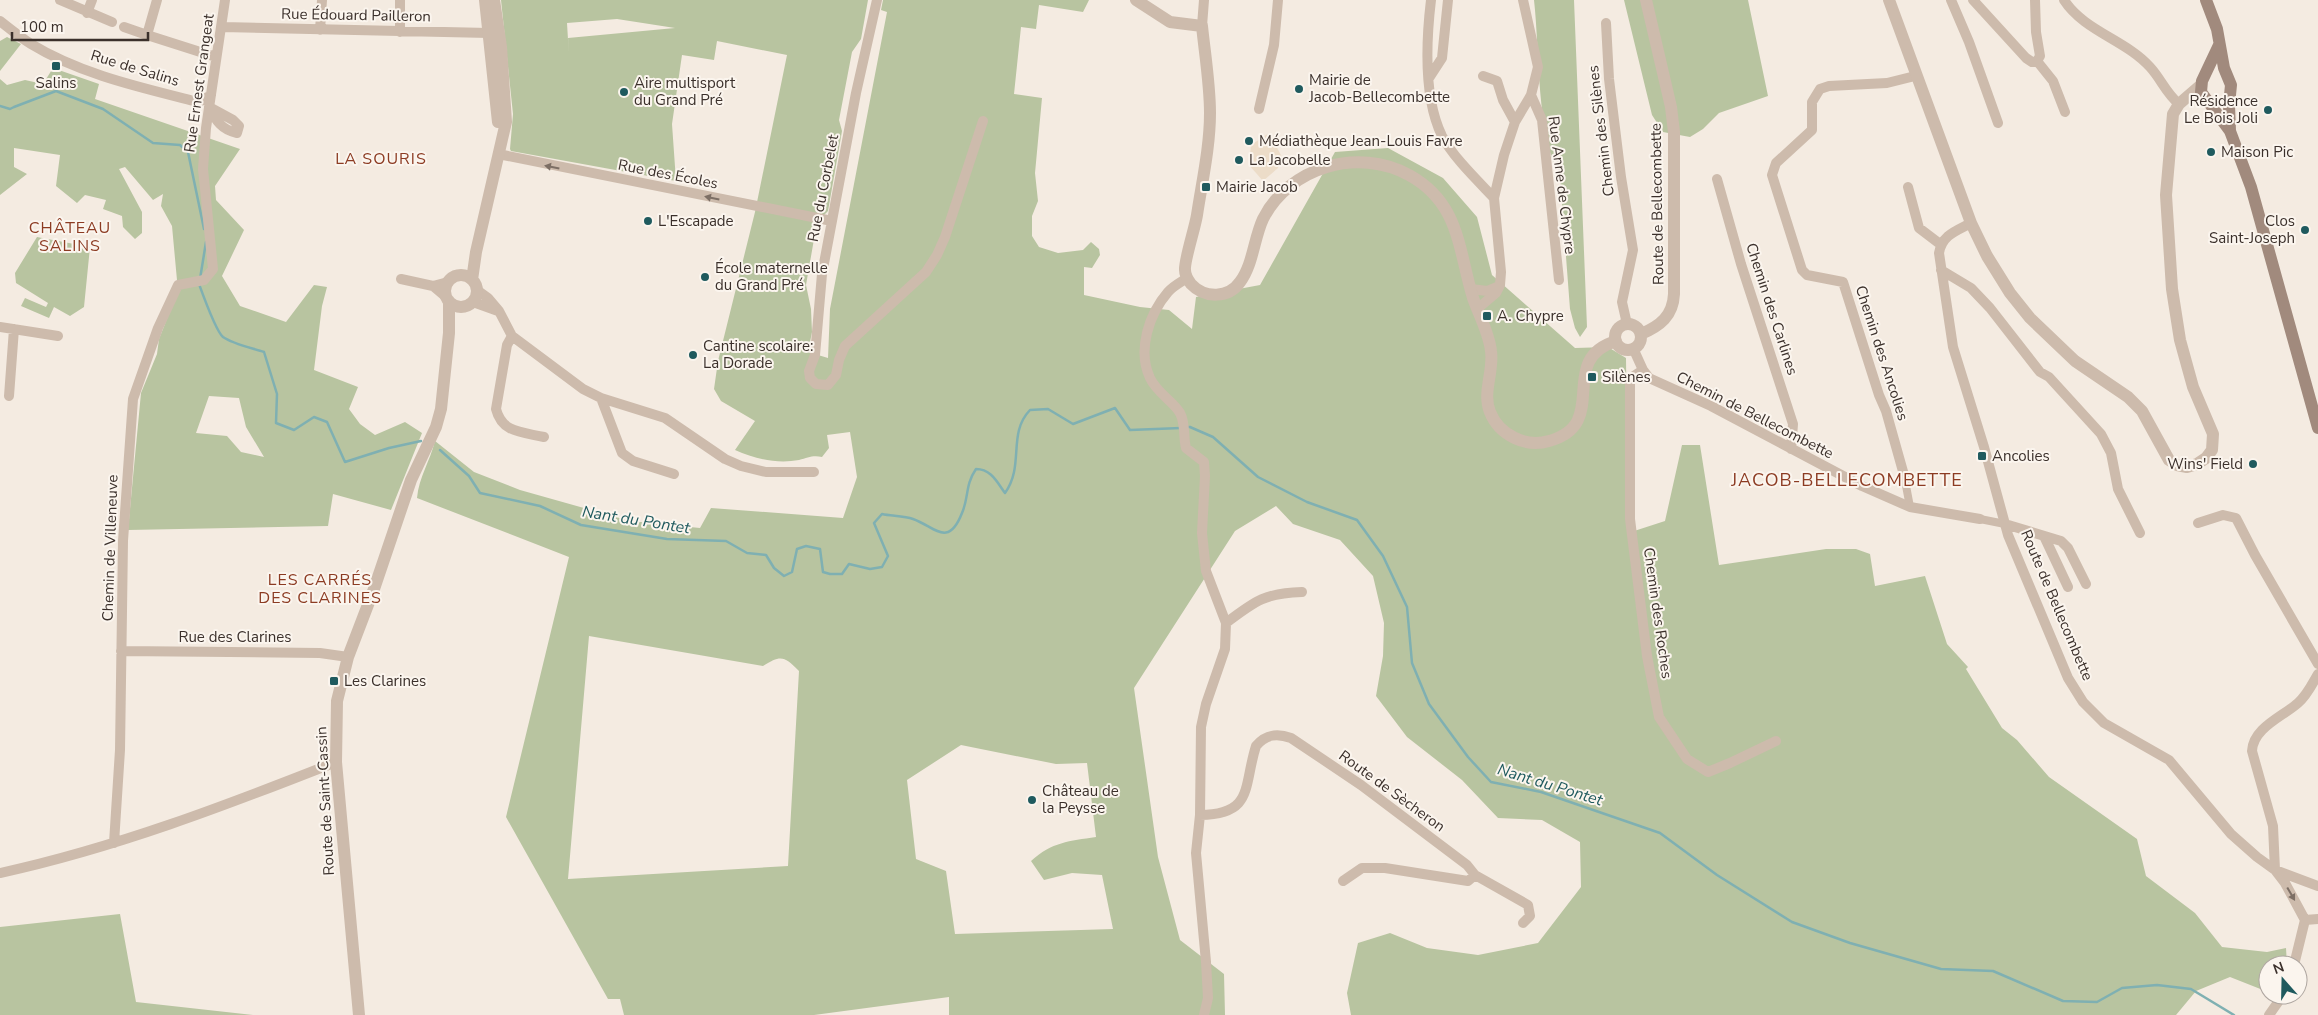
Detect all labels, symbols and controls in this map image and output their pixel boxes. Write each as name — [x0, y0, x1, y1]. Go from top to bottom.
street label: Rue Édouard Pailleron — [281, 4, 431, 26]
scale bar — [12, 10, 149, 42]
street label: Rue Ernest Grangeat — [179, 12, 219, 154]
text: 100 m — [20, 17, 64, 37]
street label: Rue de Salins — [88, 45, 182, 91]
marker: Salins — [50, 60, 62, 72]
street label: Chemin des Silènes — [1583, 64, 1619, 198]
place label: Mairie de Jacob-Bellecombette — [1308, 70, 1450, 107]
place label: Salins — [36, 73, 76, 93]
place label: Aire multisport du Grand Pré — [634, 73, 736, 110]
marker: Mairie de Jacob-Bellecombette — [1293, 83, 1305, 95]
marker: Aire multisport du Grand Pré — [618, 86, 630, 98]
place label: Résidence Le Bois Joli — [2184, 91, 2258, 128]
marker: Résidence Le Bois Joli — [2262, 104, 2274, 116]
street label: Rue Anne de Chypre — [1544, 115, 1580, 255]
street label: Route de Bellecombette — [1646, 123, 1668, 285]
place label: Médiathèque Jean-Louis Favre — [1259, 131, 1463, 151]
street label: Rue du Corbelet — [803, 132, 843, 243]
marker: Médiathèque Jean-Louis Favre — [1243, 135, 1255, 147]
place label: Maison Pic — [2221, 142, 2293, 162]
marker: Maison Pic — [2205, 146, 2217, 158]
district label: LA SOURIS — [335, 148, 427, 170]
place label: La Jacobelle — [1249, 150, 1330, 170]
marker: La Jacobelle — [1233, 154, 1245, 166]
street label: Rue des Écoles — [616, 155, 720, 193]
one-way arrow — [544, 162, 560, 170]
place label: Mairie Jacob — [1216, 177, 1298, 197]
marker: Mairie Jacob — [1200, 181, 1212, 193]
one-way arrow — [704, 194, 719, 202]
place label: L'Escapade — [658, 211, 734, 231]
place label: Clos Saint-Joseph — [2209, 211, 2295, 248]
marker: L'Escapade — [642, 215, 654, 227]
district label: CHÂTEAU SALINS — [29, 217, 111, 257]
marker: Clos Saint-Joseph — [2299, 224, 2311, 236]
street label: Chemin des Carlines — [1741, 240, 1803, 378]
place label: École maternelle du Grand Pré — [715, 258, 828, 295]
marker: École maternelle du Grand Pré — [699, 271, 711, 283]
street label: Chemin des Ancolies — [1851, 283, 1913, 423]
place label: A. Chypre — [1497, 306, 1564, 326]
marker: A. Chypre — [1481, 310, 1493, 322]
place label: Cantine scolaire: La Dorade — [703, 336, 813, 373]
marker: Cantine scolaire: La Dorade — [687, 349, 699, 361]
place label: Silènes — [1602, 367, 1651, 387]
street label: Chemin de Bellecombette — [1673, 367, 1837, 463]
marker: Silènes — [1586, 371, 1598, 383]
place label: Ancolies — [1992, 446, 2050, 466]
marker: Ancolies — [1976, 450, 1988, 462]
place label: Wins' Field — [2167, 454, 2243, 474]
marker: Wins' Field — [2247, 458, 2259, 470]
district label: JACOB-BELLECOMBETTE — [1730, 468, 1963, 492]
street label: Chemin de Villeneuve — [97, 474, 123, 622]
water label: Nant du Pontet — [580, 501, 692, 539]
street label: Route de Bellecombette — [2016, 527, 2098, 683]
street label: Chemin des Roches — [1639, 546, 1677, 680]
district label: LES CARRÉS DES CLARINES — [258, 569, 382, 609]
street label: Rue des Clarines — [178, 627, 292, 647]
place label: Les Clarines — [344, 671, 426, 691]
marker: Les Clarines — [328, 675, 340, 687]
street label: Route de Saint-Cassin — [311, 726, 339, 876]
street label: Route de Sècheron — [1335, 746, 1449, 836]
water label: Nant du Pontet — [1495, 759, 1606, 812]
place label: Château de la Peysse — [1042, 781, 1119, 818]
marker: Château de la Peysse — [1026, 794, 1038, 806]
one-way arrow — [2287, 887, 2296, 901]
north arrow — [2258, 955, 2308, 1005]
text: N — [2271, 958, 2287, 979]

